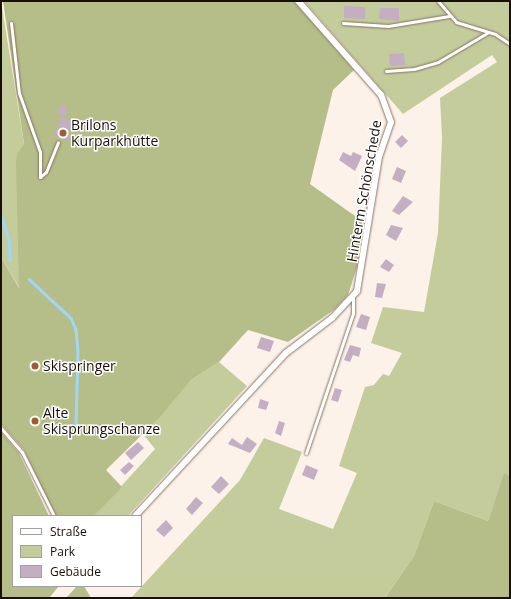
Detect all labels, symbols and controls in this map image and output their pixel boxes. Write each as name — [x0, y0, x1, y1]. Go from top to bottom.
place label: Brilons Kurparkhütte — [71, 117, 158, 150]
street label: Hinterm Schönschede — [343, 119, 385, 263]
marker: Brilons Kurparkhütte — [58, 128, 68, 138]
place label: Skispringer — [43, 358, 116, 374]
marker: Skispringer — [30, 361, 40, 371]
place label: Alte Skisprungschanze — [43, 405, 160, 438]
marker: Alte Skisprungschanze — [30, 416, 40, 426]
legend — [12, 515, 142, 587]
text: Straße — [50, 523, 87, 540]
text: Park — [50, 543, 75, 560]
text: Gebäude — [50, 563, 101, 580]

